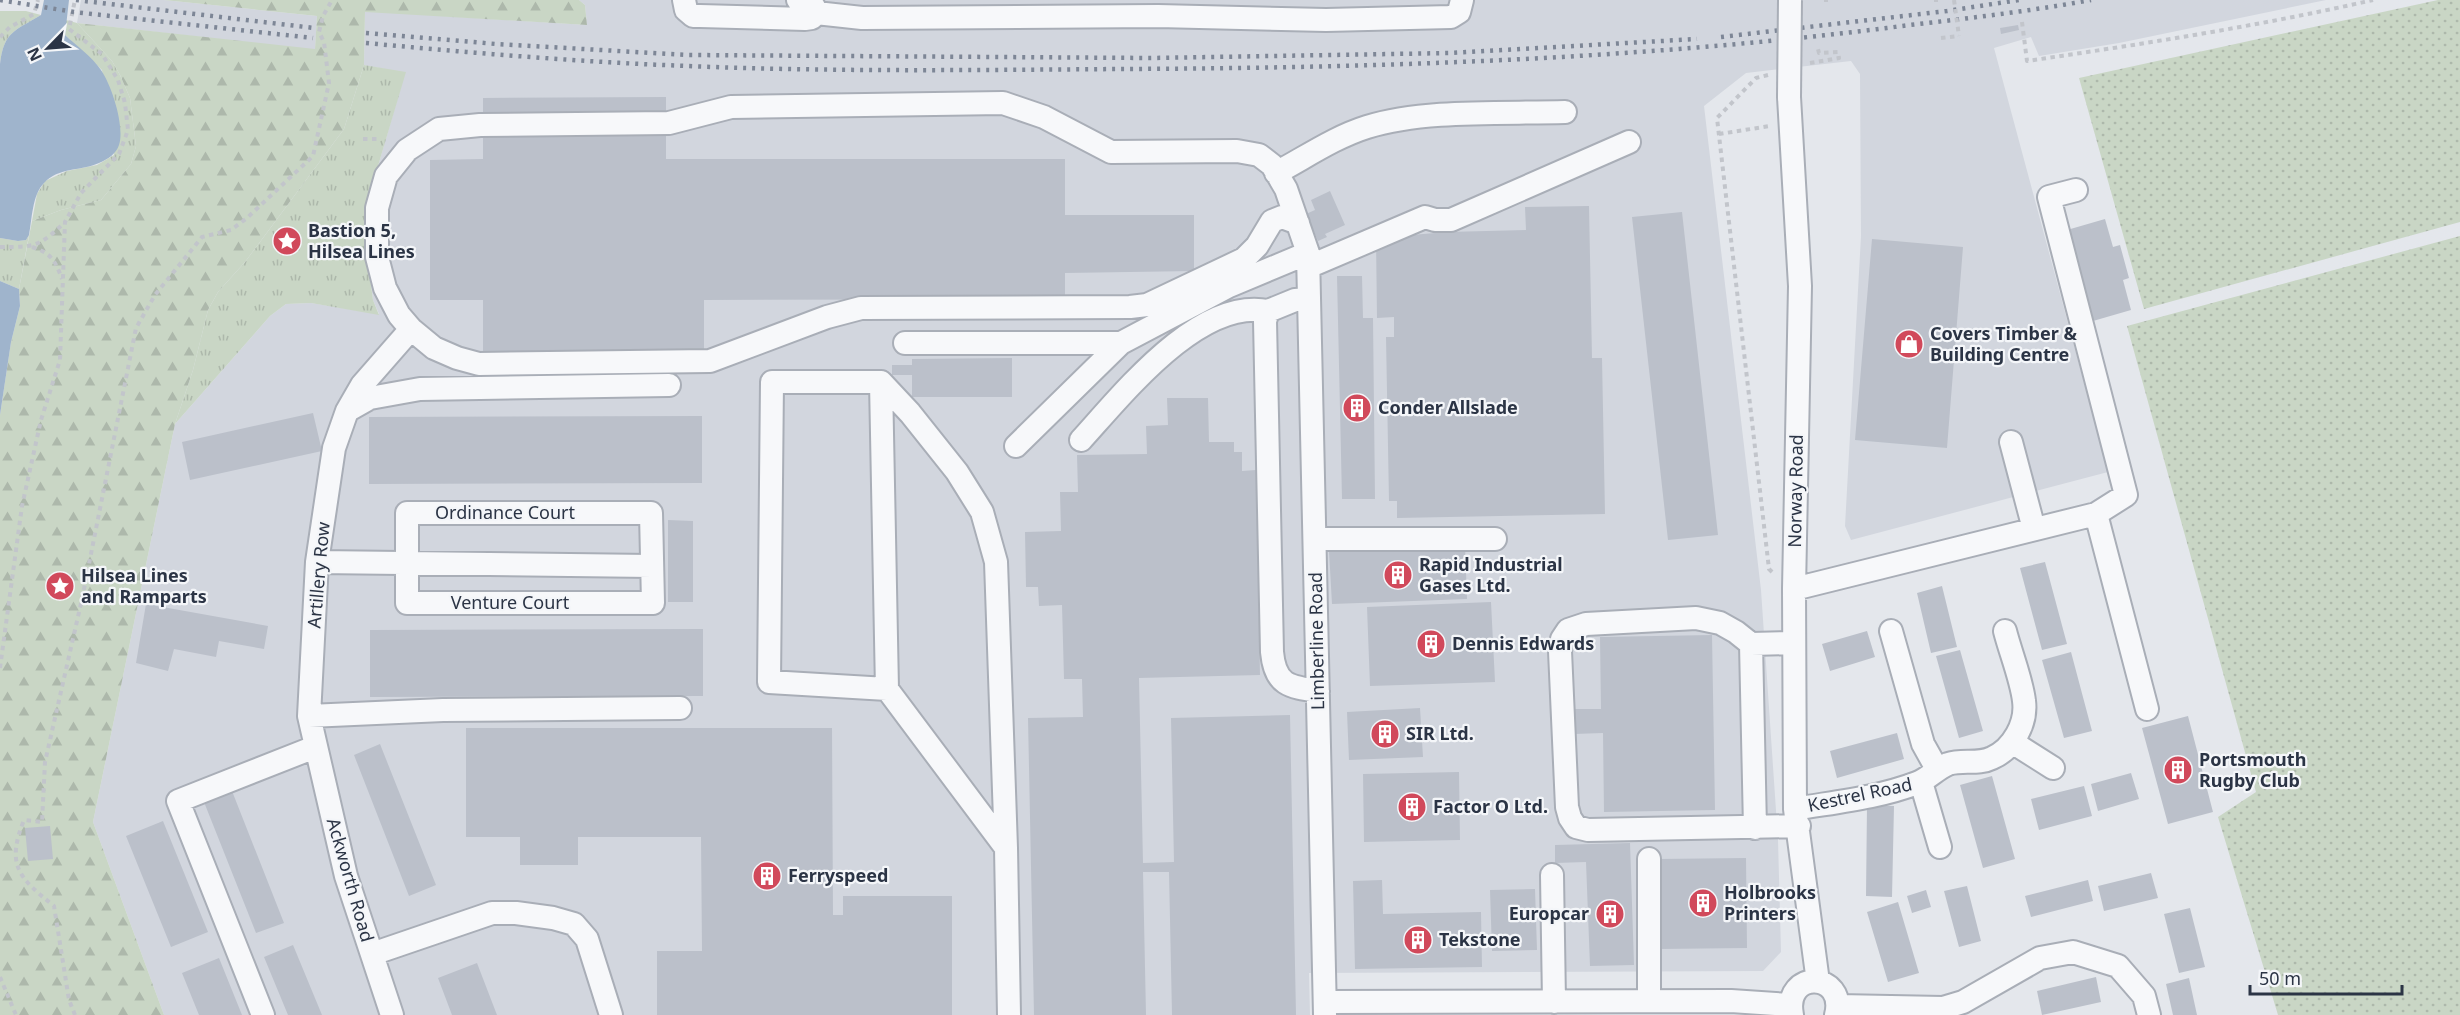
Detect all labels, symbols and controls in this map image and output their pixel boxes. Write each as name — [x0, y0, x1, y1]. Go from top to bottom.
north arrow — [18, 18, 78, 78]
text: N — [22, 44, 47, 65]
place label: Bastion 5, Hilsea Lines — [308, 218, 415, 263]
place icon: Bastion 5, Hilsea Lines — [271, 225, 303, 257]
place label: Covers Timber & Building Centre — [1930, 321, 2077, 366]
shop icon: Covers Timber & Building Centre — [1893, 328, 1925, 360]
building icon: Conder Allslade — [1341, 392, 1373, 424]
place label: Conder Allslade — [1378, 395, 1518, 419]
street label: Norway Road — [1782, 434, 1808, 548]
street label: Ordinance Court — [435, 500, 575, 524]
street label: Artillery Row — [301, 521, 335, 629]
place label: Rapid Industrial Gases Ltd. — [1419, 552, 1563, 597]
building icon: Rapid Industrial Gases Ltd. — [1382, 559, 1414, 591]
place label: Hilsea Lines and Ramparts — [81, 563, 207, 608]
place icon: Hilsea Lines and Ramparts — [44, 570, 76, 602]
street label: Limberline Road — [1303, 572, 1329, 710]
street label: Venture Court — [451, 590, 570, 614]
building icon: Dennis Edwards — [1415, 628, 1447, 660]
place label: Dennis Edwards — [1452, 631, 1594, 655]
building icon: SIR Ltd. — [1369, 718, 1401, 750]
place label: SIR Ltd. — [1406, 721, 1474, 745]
place label: Portsmouth Rugby Club — [2199, 747, 2306, 792]
building icon: Portsmouth Rugby Club — [2162, 754, 2194, 786]
street label: Kestrel Road — [1805, 771, 1914, 817]
building icon: Factor O Ltd. — [1396, 791, 1428, 823]
place label: Factor O Ltd. — [1433, 794, 1548, 818]
street label: Ackworth Road — [322, 815, 380, 944]
building icon: Ferryspeed — [751, 860, 783, 892]
place label: Ferryspeed — [788, 863, 888, 887]
place label: Holbrooks Printers — [1724, 880, 1816, 925]
building icon: Holbrooks Printers — [1687, 887, 1719, 919]
building icon: Europcar — [1594, 898, 1626, 930]
place label: Europcar — [1509, 901, 1589, 925]
building icon: Tekstone — [1402, 924, 1434, 956]
place label: Tekstone — [1439, 927, 1521, 951]
scale bar — [2250, 958, 2402, 996]
text: 50 m — [2259, 966, 2301, 990]

